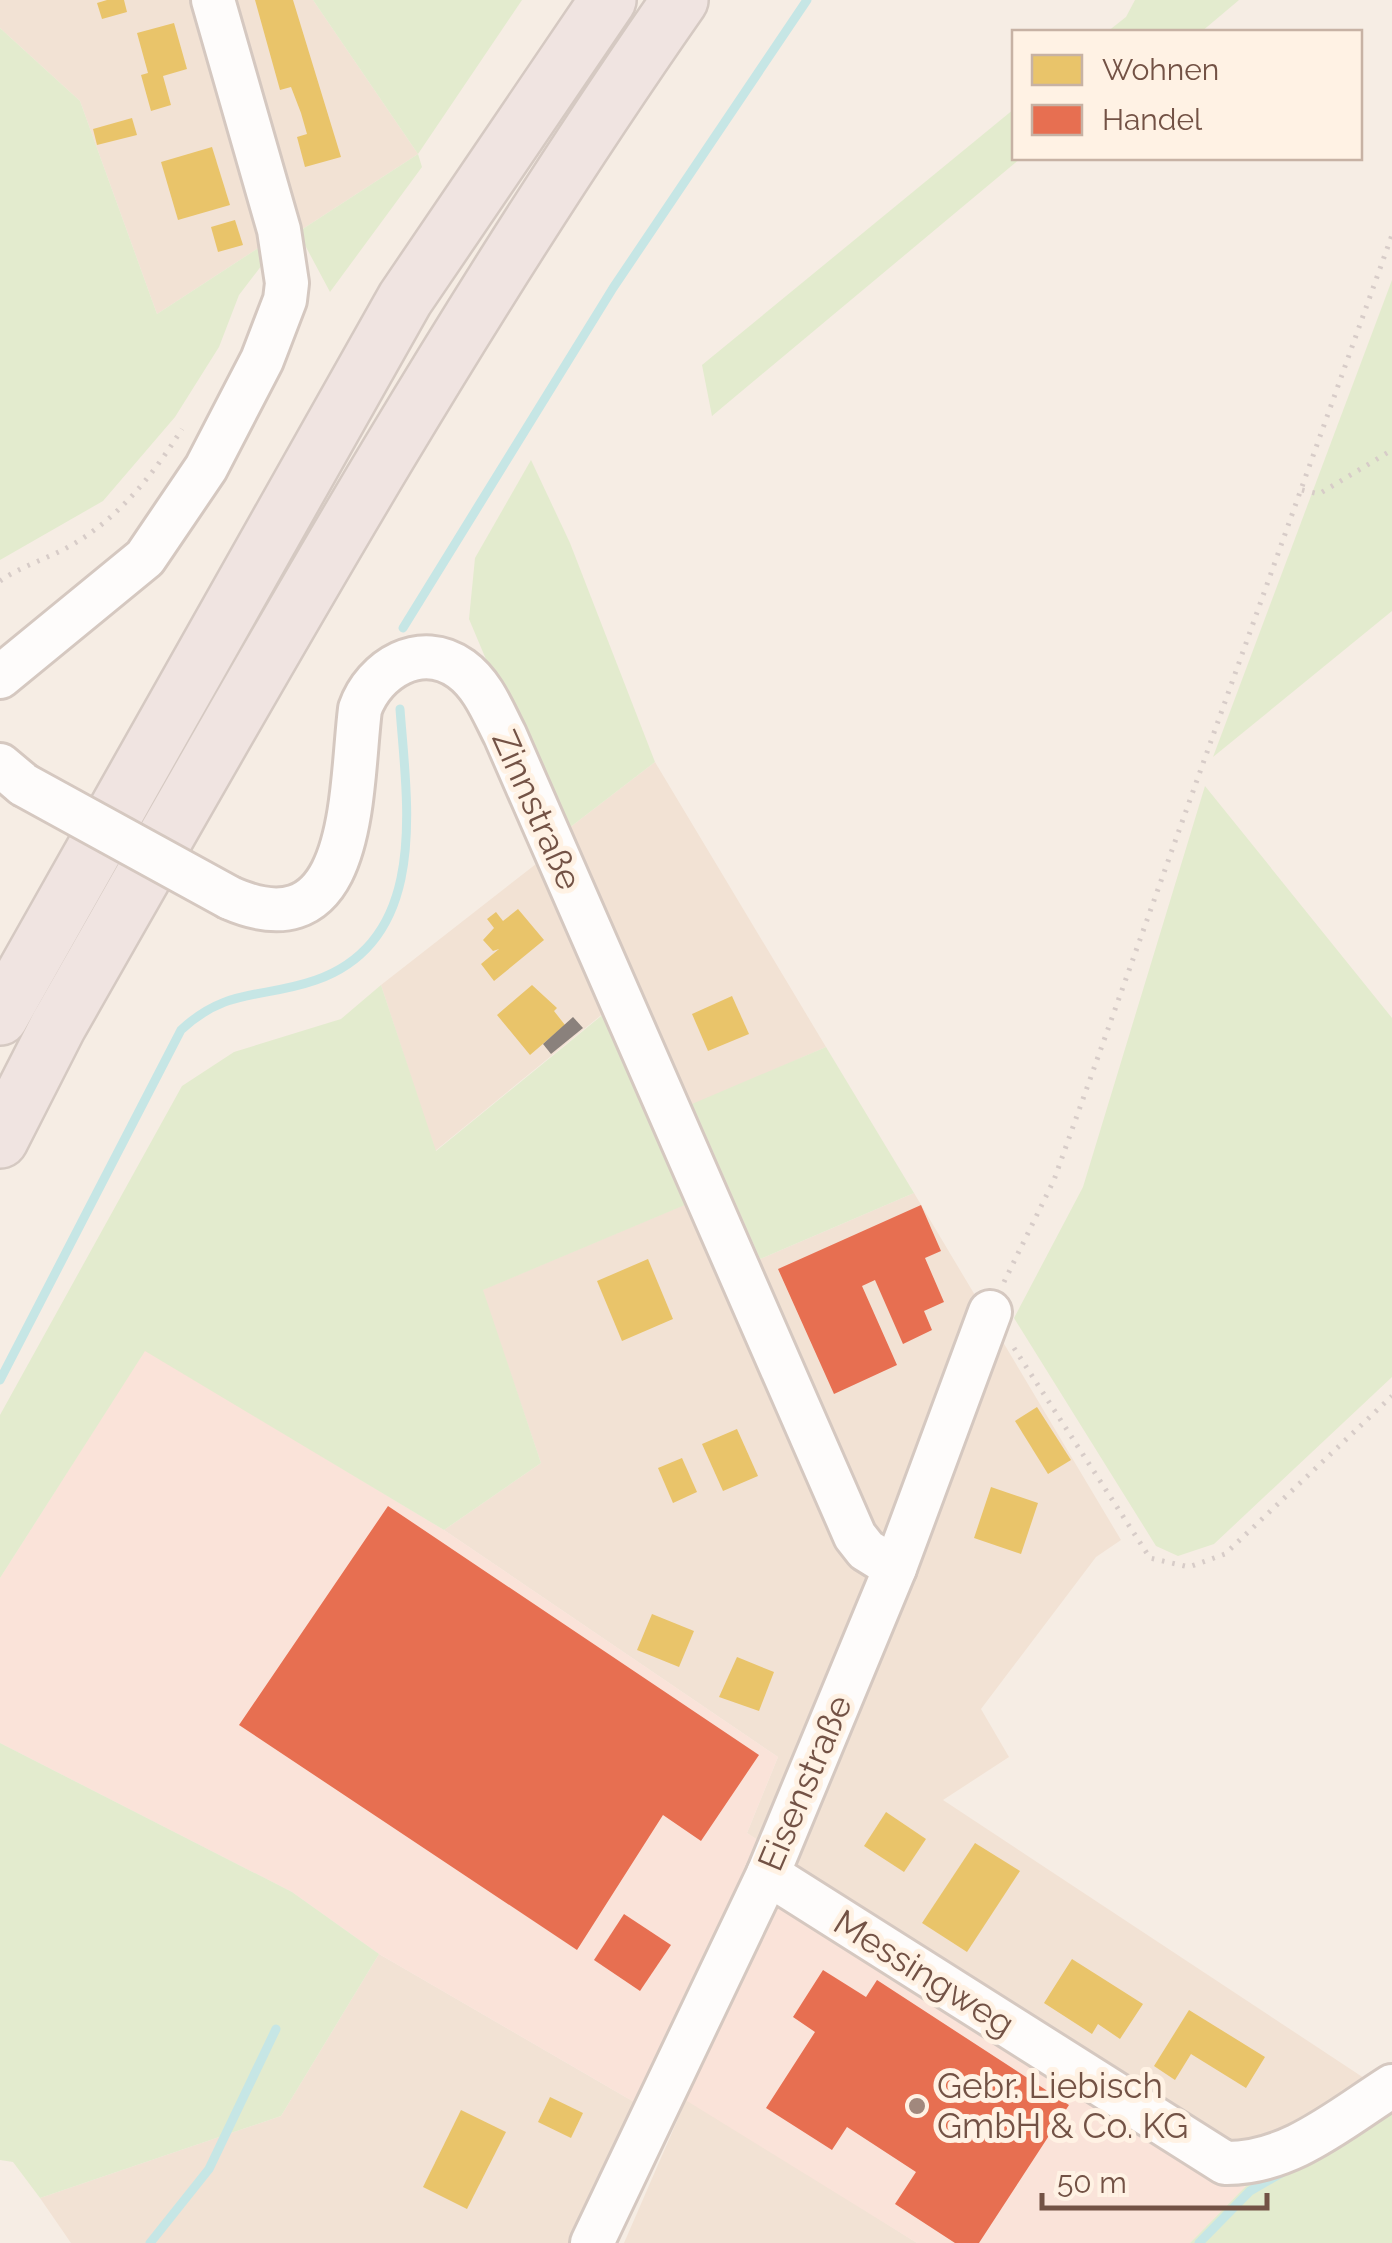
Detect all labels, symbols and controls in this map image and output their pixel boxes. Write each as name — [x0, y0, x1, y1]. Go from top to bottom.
legend — [1012, 30, 1362, 160]
text: Wohnen — [1102, 52, 1219, 87]
text: Handel — [1102, 102, 1203, 137]
street label: Zinnstraße — [484, 724, 591, 896]
street label: Eisenstraße — [749, 1689, 860, 1877]
street label: Messingweg — [827, 1901, 1022, 2044]
place label: Gebr. Liebisch GmbH & Co. KG — [937, 2065, 1188, 2146]
marker: Gebr. Liebisch GmbH & Co. KG — [906, 2095, 928, 2117]
scale bar — [1042, 2148, 1267, 2210]
text: 50 m — [1057, 2165, 1127, 2200]

